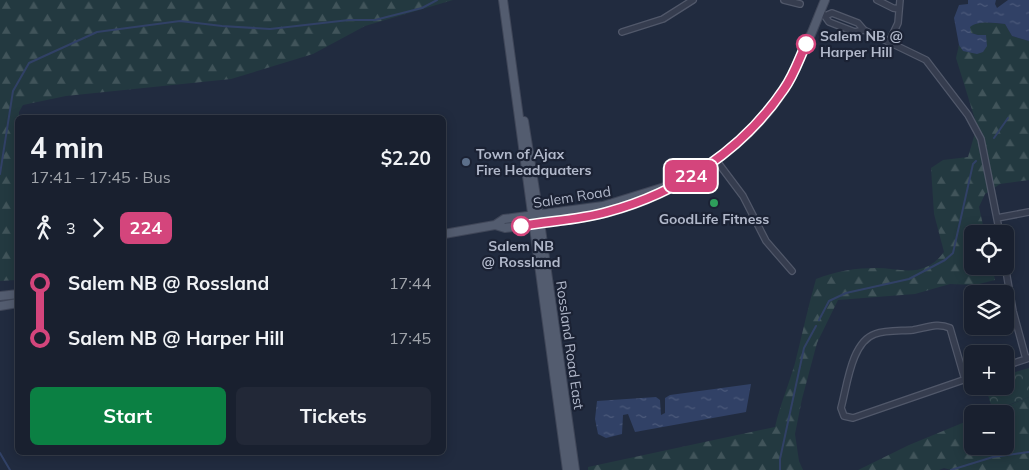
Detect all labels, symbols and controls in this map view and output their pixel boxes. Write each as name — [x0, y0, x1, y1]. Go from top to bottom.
place label: Salem NB @ Harper Hill — [820, 27, 903, 61]
marker: Salem NB @ Harper Hill — [796, 34, 816, 54]
text: 4 min — [30, 130, 104, 165]
place label: Town of Ajax Fire Headquaters — [476, 145, 592, 179]
text: $2.20 — [381, 146, 431, 170]
marker: Town of Ajax Fire Headquaters — [460, 156, 472, 168]
line badge: 224 — [662, 160, 720, 192]
text: 224 — [675, 164, 707, 187]
text: 17:41 – 17:45 · Bus — [30, 167, 171, 187]
street label: Salem Road — [532, 182, 612, 212]
marker: GoodLife Fitness — [708, 197, 720, 209]
place label: GoodLife Fitness — [659, 210, 769, 228]
icon: walk — [30, 214, 58, 242]
icon: forward — [84, 214, 112, 242]
text: 224 — [130, 216, 162, 239]
marker: Salem NB @ Rossland — [511, 216, 531, 236]
text: 3 — [66, 218, 76, 238]
map controls — [964, 225, 1014, 455]
button: locate — [964, 225, 1014, 275]
place label: Salem NB @ Rossland — [482, 237, 560, 271]
text: Salem NB @ Rossland — [68, 271, 269, 295]
text: 17:44 — [389, 273, 431, 293]
street label: Rossland Road East — [552, 280, 588, 411]
button: layers — [964, 285, 1014, 335]
text: Salem NB @ Harper Hill — [68, 326, 284, 350]
text: 17:45 — [389, 328, 431, 348]
button: + — [964, 345, 1014, 395]
button: Start — [30, 387, 226, 445]
button: Tickets — [236, 387, 431, 445]
button: − — [964, 405, 1014, 455]

